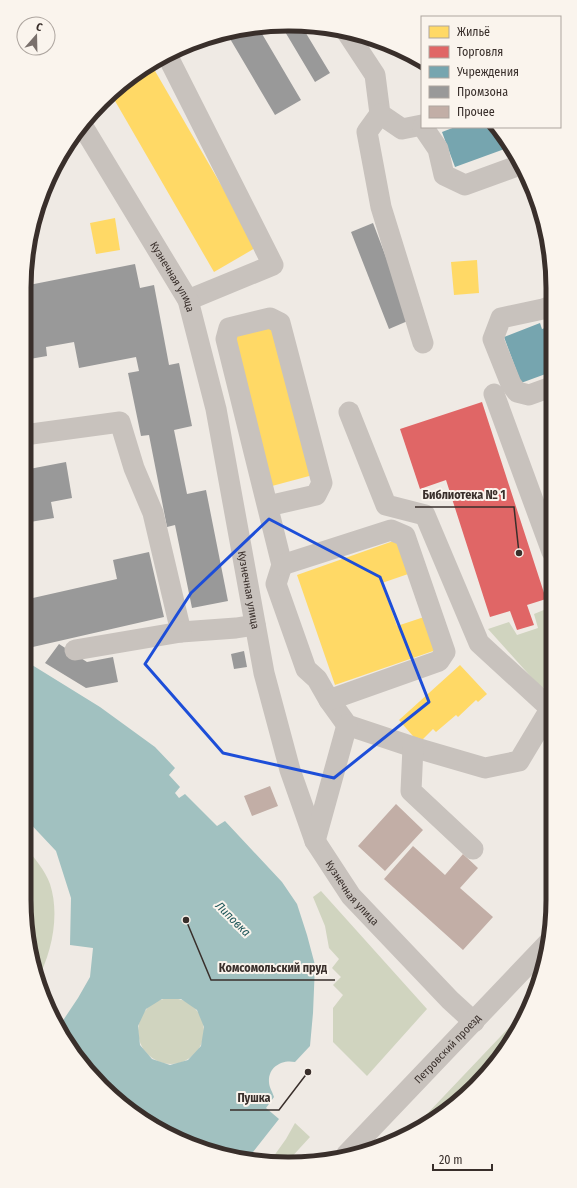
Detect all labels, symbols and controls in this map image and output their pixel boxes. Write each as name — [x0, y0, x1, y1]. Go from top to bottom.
north arrow — [16, 16, 56, 56]
legend — [421, 16, 561, 128]
text: С — [34, 20, 44, 34]
text: Жильё — [457, 25, 490, 39]
text: Торговля — [457, 45, 503, 59]
text: Учреждения — [456, 65, 519, 79]
text: Промзона — [457, 85, 508, 99]
text: Прочее — [457, 105, 495, 119]
street label: Кузнечная улица — [147, 239, 197, 313]
callout: Библиотека № 1 — [415, 483, 514, 507]
text: Библиотека № 1 — [423, 488, 505, 502]
street label: Кузнечная улица — [235, 550, 262, 630]
street label: Кузнечная улица — [322, 858, 381, 928]
water label: Липовка — [212, 898, 253, 939]
callout: Комсомольский пруд — [211, 956, 335, 980]
text: Комсомольский пруд — [219, 961, 327, 975]
street label: Петровский проезд — [412, 1011, 484, 1086]
callout: Пушка — [230, 1086, 279, 1110]
text: Пушка — [237, 1091, 271, 1105]
scale bar — [433, 1146, 492, 1172]
text: 20 m — [439, 1153, 463, 1167]

